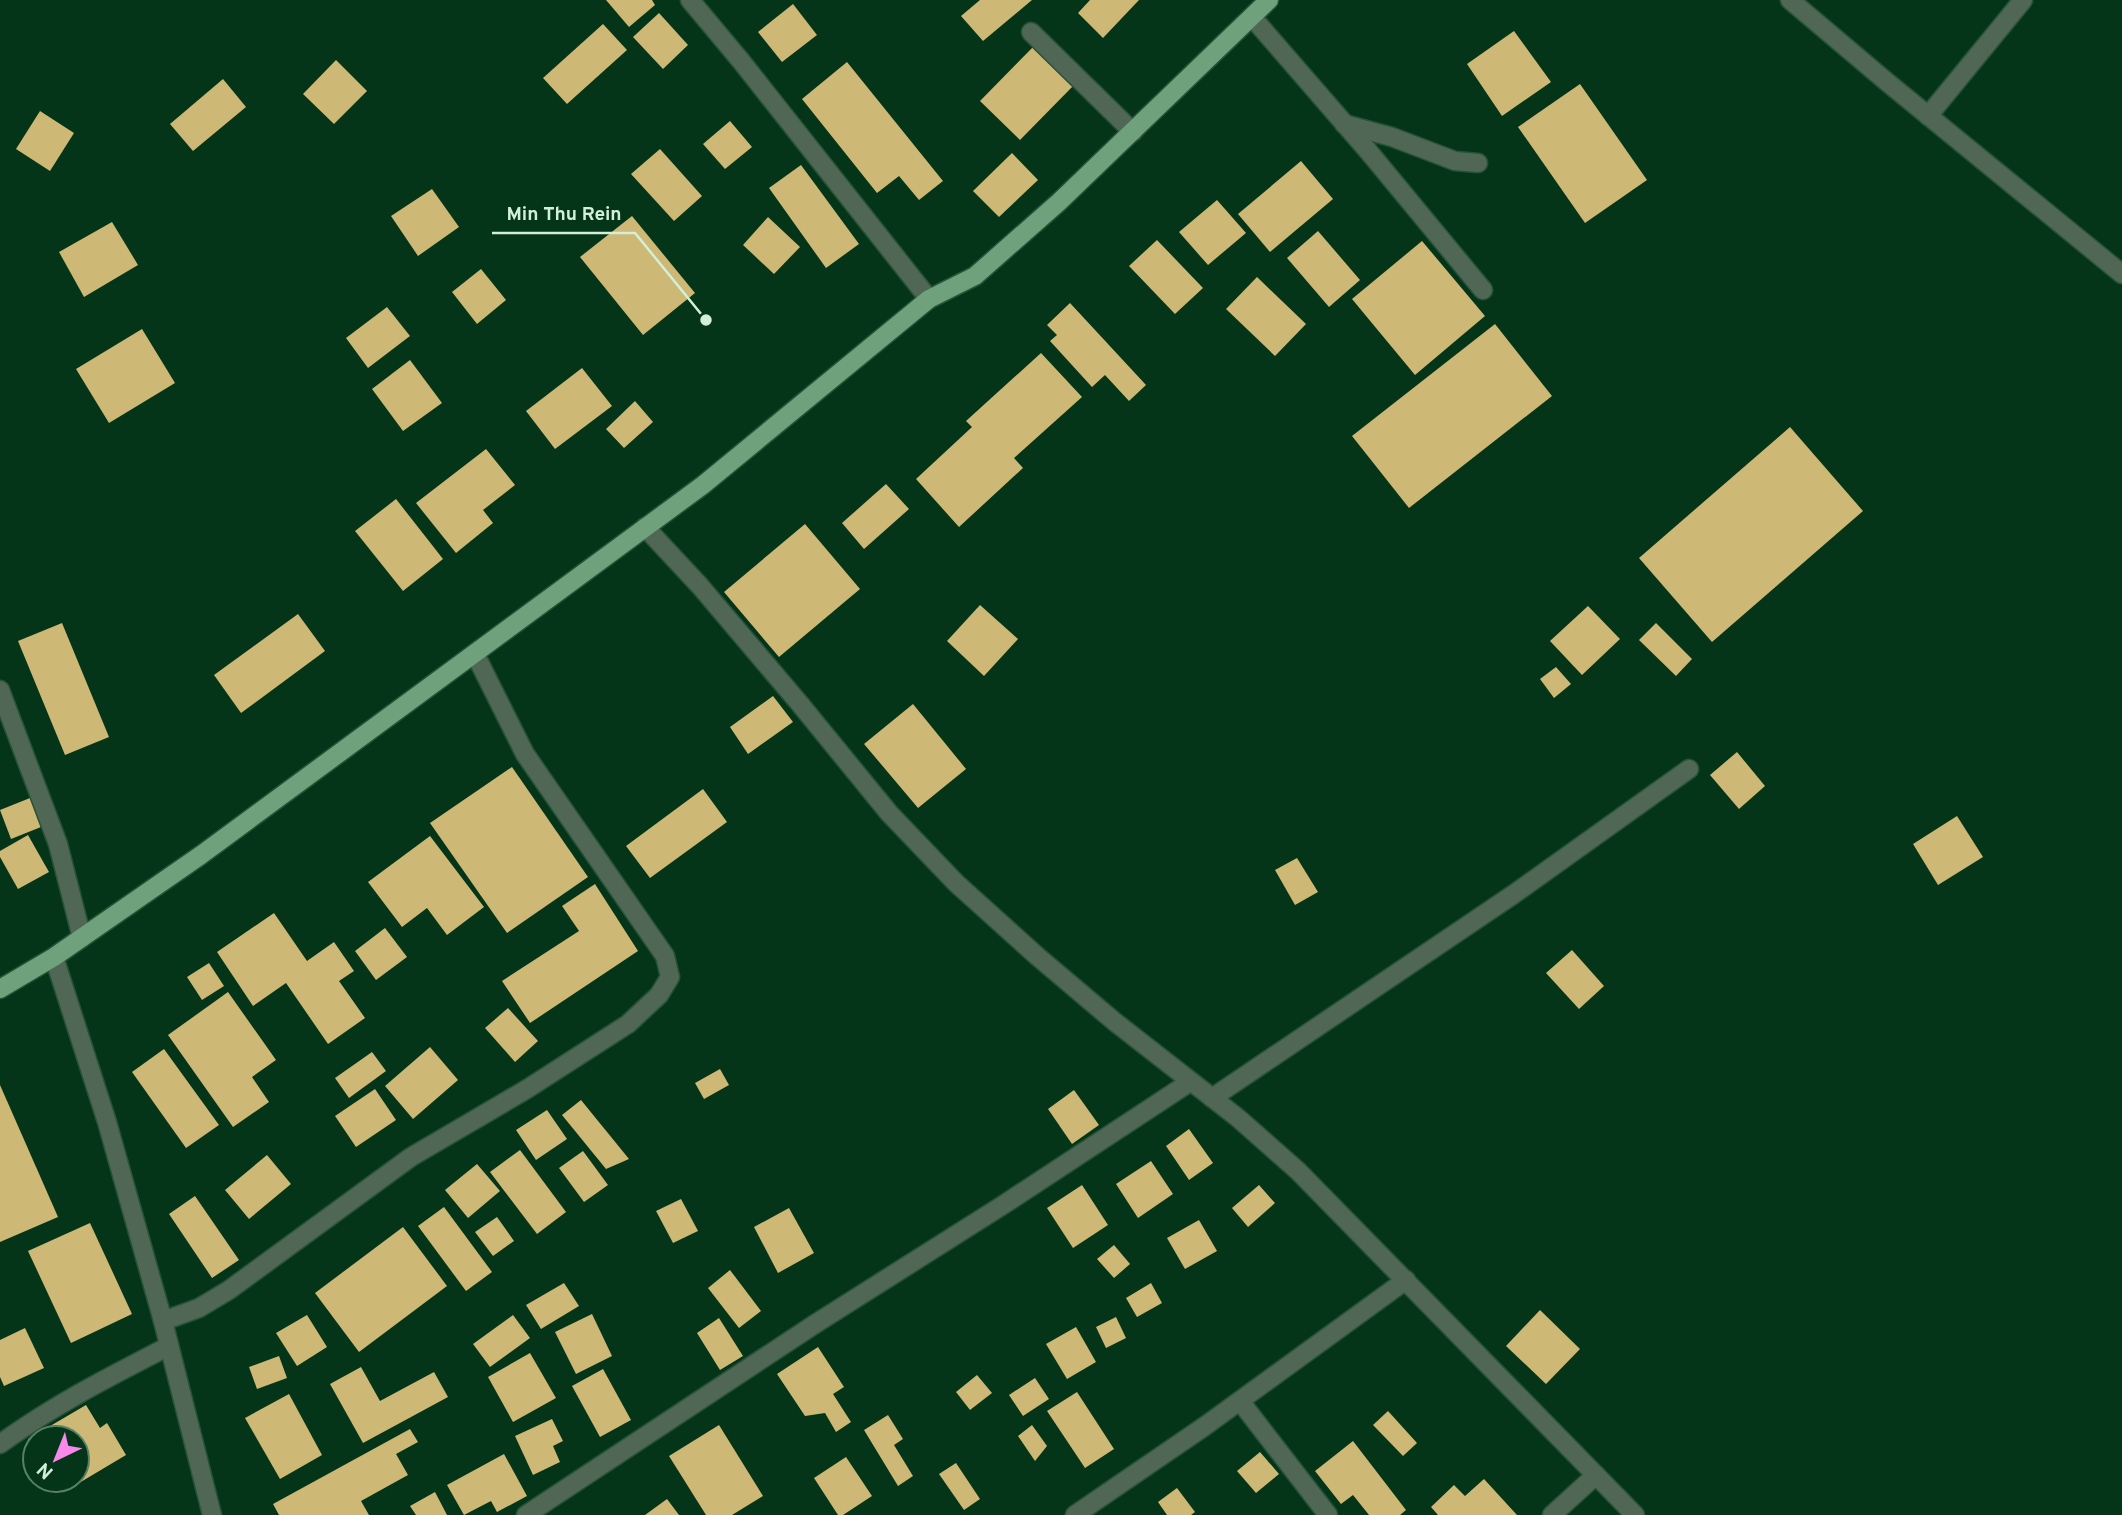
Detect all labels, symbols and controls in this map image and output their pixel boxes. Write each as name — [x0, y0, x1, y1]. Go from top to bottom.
callout: Min Thu Rein — [492, 193, 635, 233]
text: Min Thu Rein — [506, 203, 622, 227]
north arrow — [21, 1424, 91, 1494]
text: N — [33, 1457, 59, 1483]

